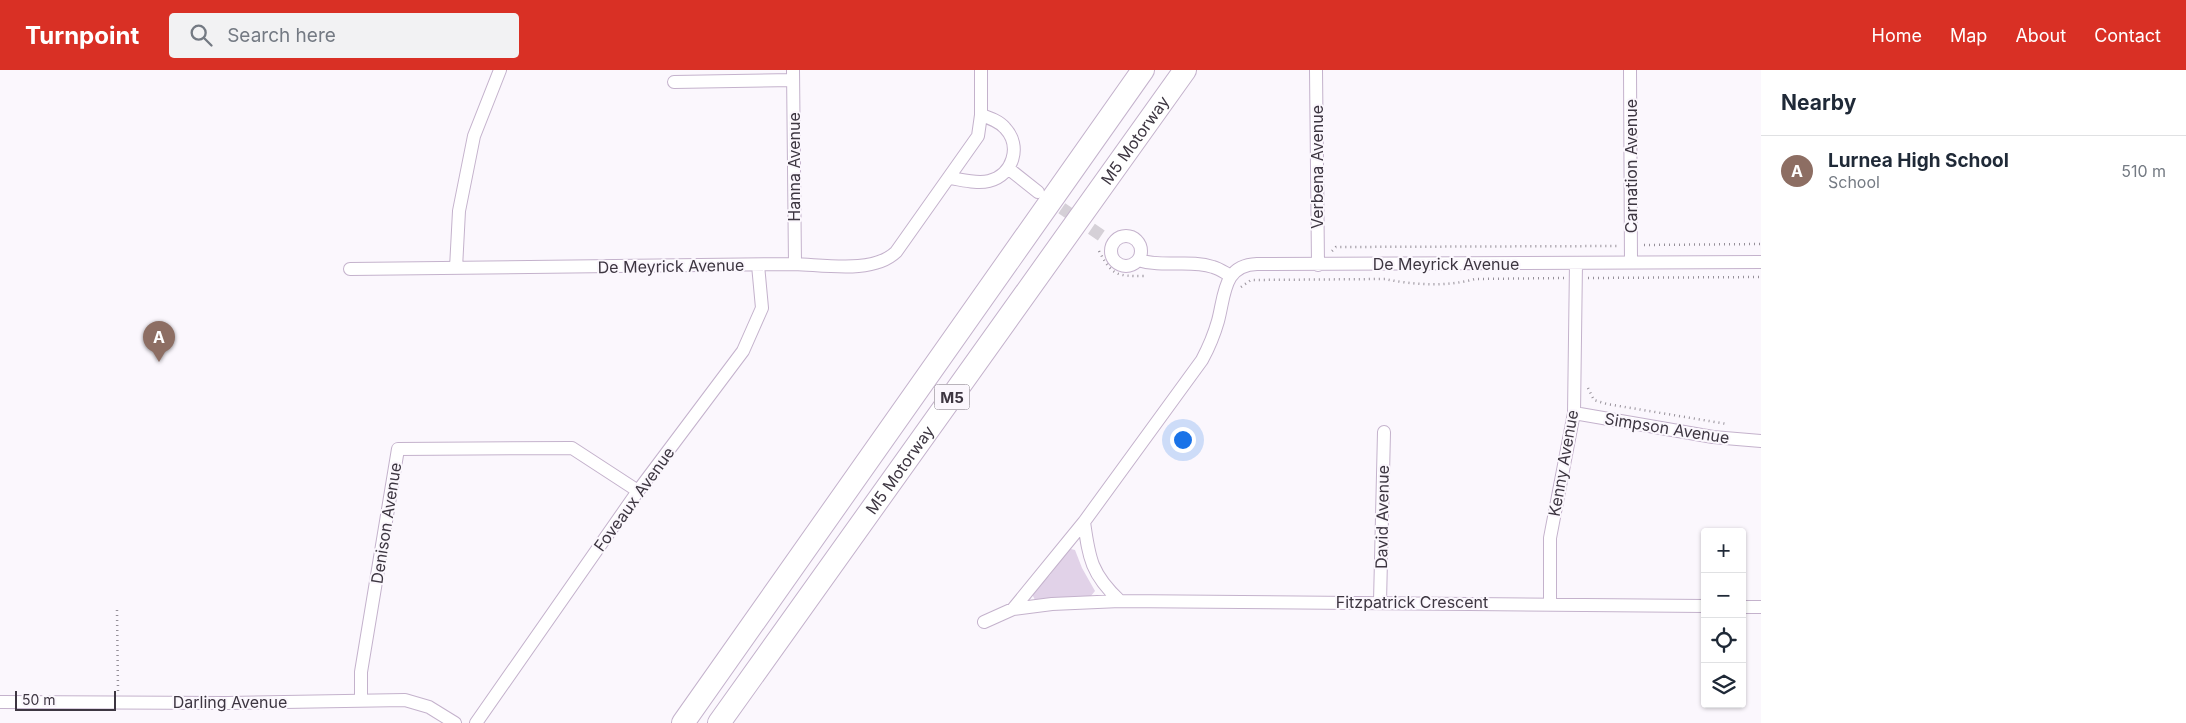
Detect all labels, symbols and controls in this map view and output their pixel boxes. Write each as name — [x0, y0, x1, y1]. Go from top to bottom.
search box — [169, 13, 519, 58]
text: Turnpoint — [25, 21, 139, 50]
icon: search — [187, 21, 215, 49]
text: Search here — [227, 24, 336, 47]
text: Home — [1872, 25, 1922, 46]
text: Map — [1950, 25, 1987, 46]
text: About — [2015, 25, 2066, 46]
text: Contact — [2094, 25, 2161, 46]
text: Nearby — [1781, 90, 1856, 115]
street label: M5 Motorway — [1096, 92, 1173, 188]
street label: Carnation Avenue — [1621, 99, 1641, 233]
street label: Verbena Avenue — [1307, 105, 1327, 229]
street label: Hanna Avenue — [784, 112, 804, 222]
text: Lurnea High School — [1828, 149, 2009, 172]
text: A — [1791, 161, 1803, 181]
text: 510 m — [2121, 161, 2166, 181]
text: School — [1828, 172, 1880, 192]
street label: De Meyrick Avenue — [1373, 254, 1519, 274]
street label: De Meyrick Avenue — [598, 255, 744, 277]
pin: A — [143, 321, 175, 362]
road number: M5 — [934, 384, 970, 410]
street label: Kenny Avenue — [1544, 408, 1582, 518]
street label: Simpson Avenue — [1603, 408, 1731, 448]
street label: M5 Motorway — [861, 422, 938, 518]
your location — [1170, 427, 1196, 453]
street label: Foveaux Avenue — [589, 443, 679, 555]
street label: Denison Avenue — [367, 461, 405, 585]
street label: David Avenue — [1371, 465, 1393, 569]
map controls — [1701, 528, 1746, 708]
button: + — [1701, 528, 1746, 573]
button: − — [1701, 573, 1746, 618]
street label: Fitzpatrick Crescent — [1336, 592, 1488, 612]
button: locate — [1701, 618, 1746, 663]
button: layers — [1701, 663, 1746, 708]
scale bar — [15, 688, 116, 711]
text: 50 m — [22, 691, 56, 708]
street label: Darling Avenue — [173, 692, 287, 712]

